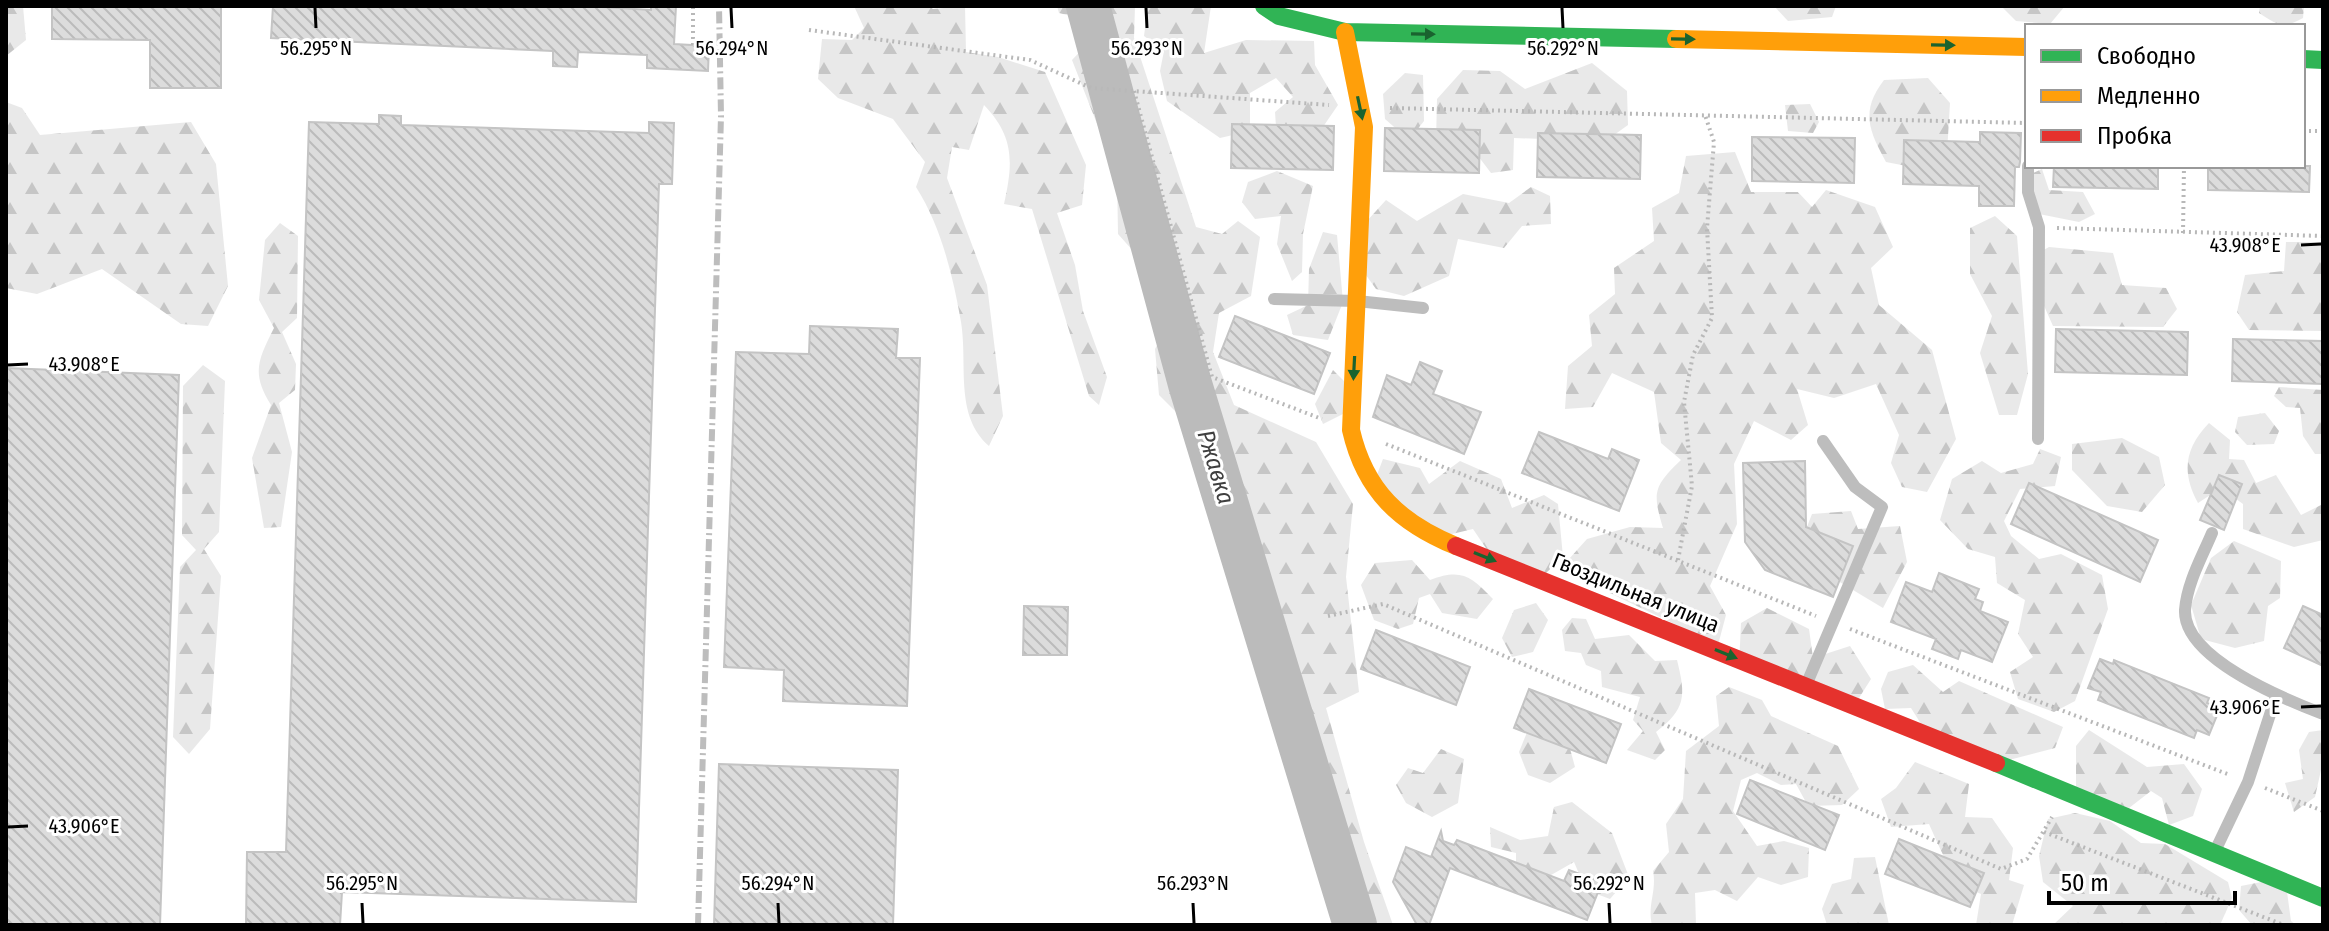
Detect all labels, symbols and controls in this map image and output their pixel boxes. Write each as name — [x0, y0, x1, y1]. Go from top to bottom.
legend — [2025, 24, 2305, 168]
one-way arrow — [1411, 27, 1436, 40]
one-way arrow — [1671, 33, 1696, 46]
text: 56.295°N — [280, 36, 352, 60]
text: 56.294°N — [696, 36, 768, 60]
text: 56.293°N — [1111, 36, 1183, 60]
text: 56.292°N — [1527, 36, 1599, 60]
one-way arrow — [1931, 39, 1956, 51]
text: Свободно — [2097, 42, 2196, 70]
text: Медленно — [2097, 82, 2200, 110]
one-way arrow — [1354, 96, 1367, 121]
text: Пробка — [2097, 122, 2172, 150]
text: 43.908°E — [2209, 233, 2281, 257]
text: 43.908°E — [48, 352, 120, 376]
one-way arrow — [1347, 356, 1360, 381]
water label: Ржавка — [1192, 427, 1240, 507]
street label: Гвоздильная улица — [1548, 547, 1723, 638]
one-way arrow — [1473, 551, 1497, 564]
one-way arrow — [1714, 648, 1738, 661]
text: 43.906°E — [2210, 695, 2280, 719]
text: 43.906°E — [49, 814, 119, 838]
scale bar — [2049, 855, 2235, 905]
text: 50 m — [2061, 869, 2109, 897]
text: 56.295°N — [326, 871, 398, 895]
text: 56.294°N — [742, 871, 814, 895]
text: 56.293°N — [1157, 871, 1229, 895]
text: 56.292°N — [1573, 871, 1645, 895]

